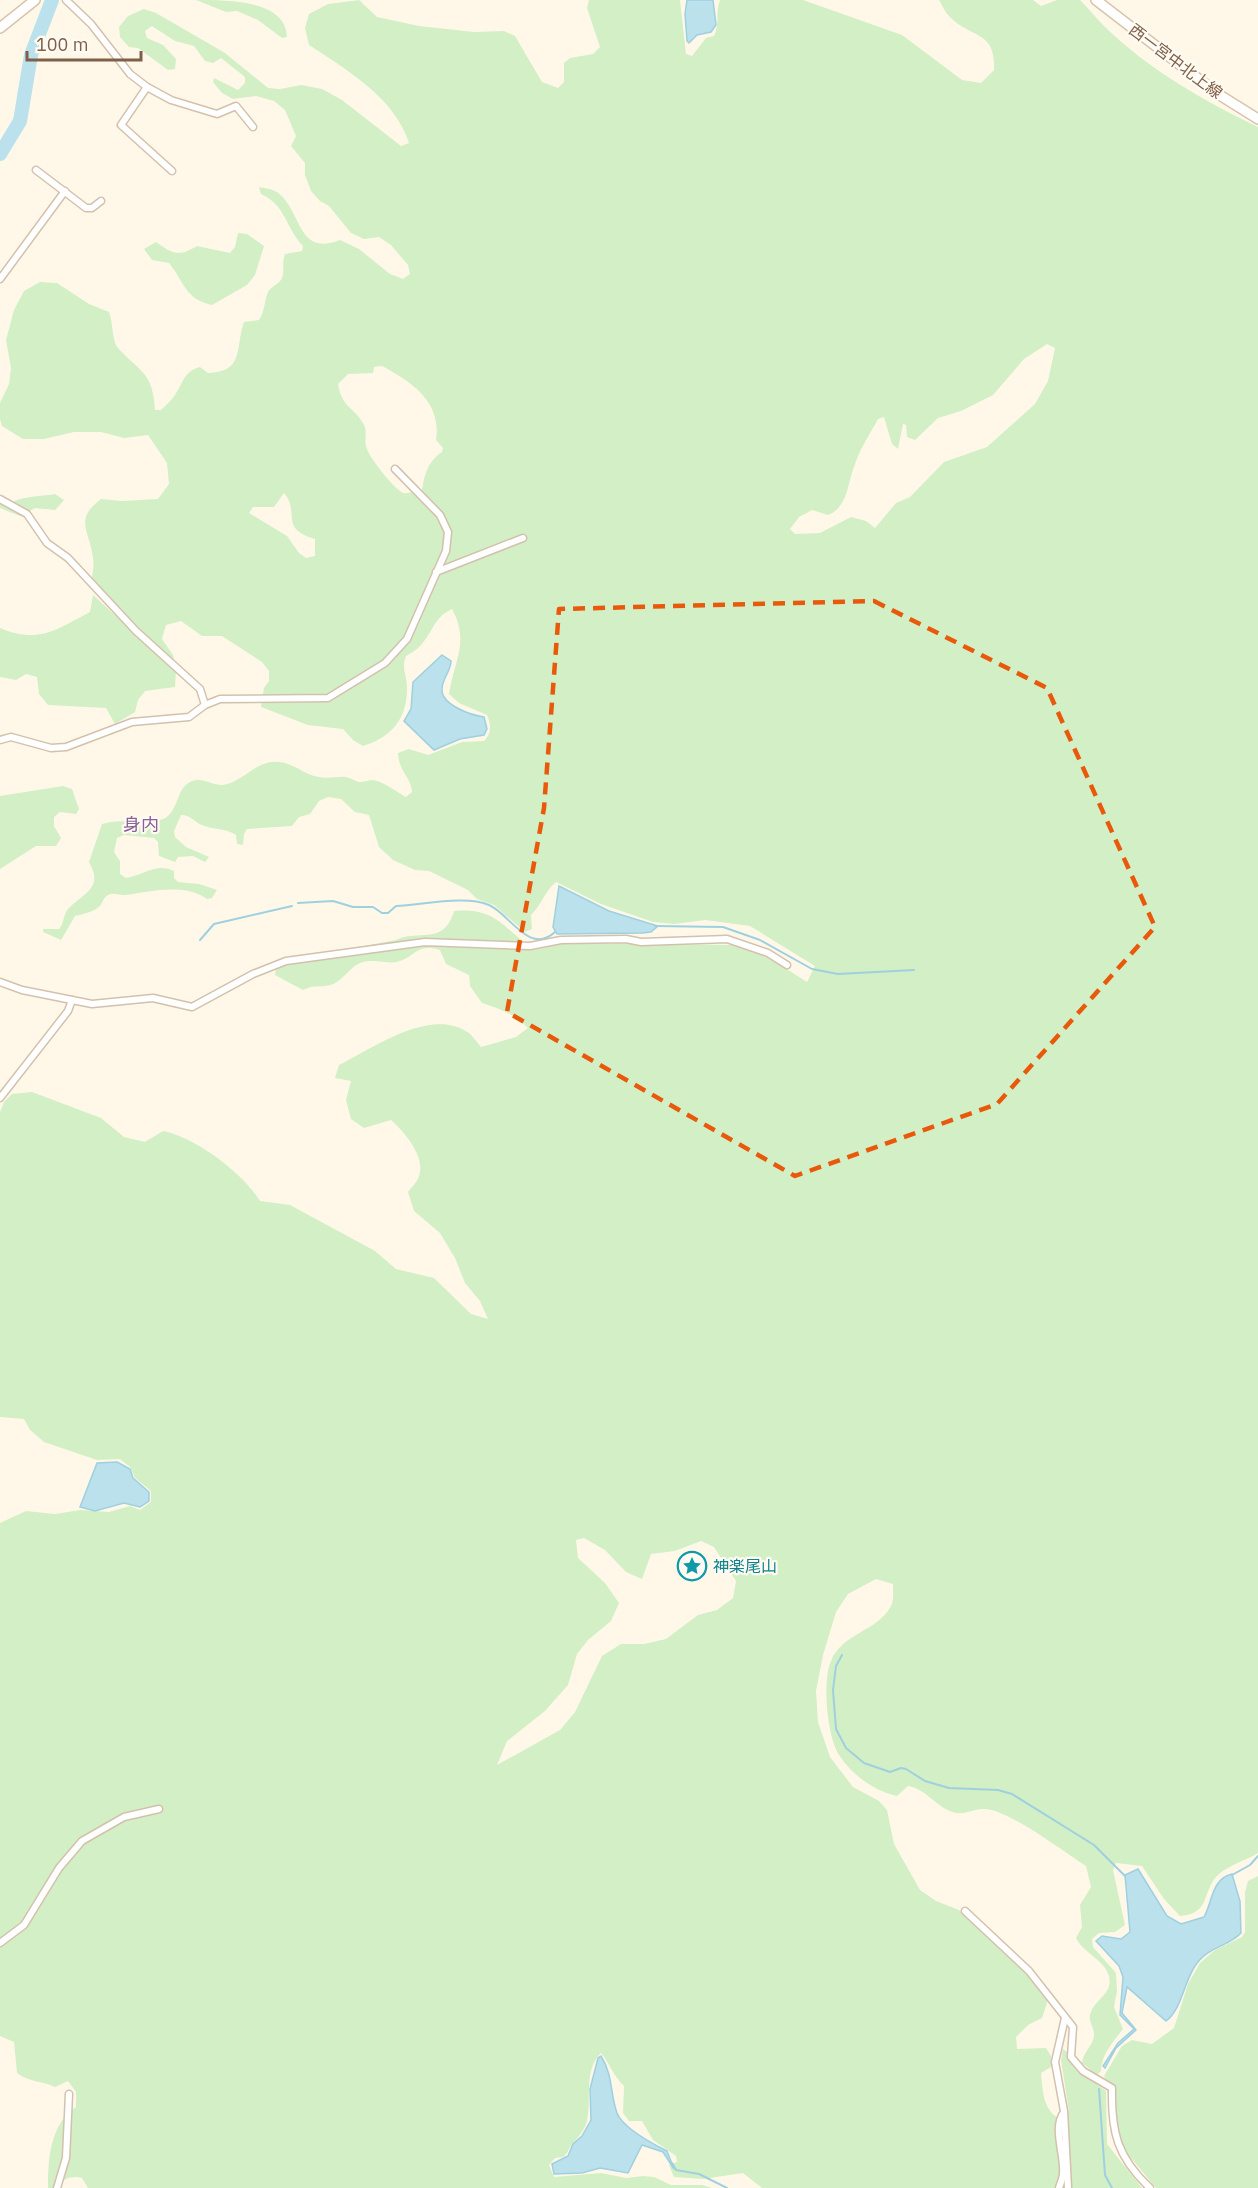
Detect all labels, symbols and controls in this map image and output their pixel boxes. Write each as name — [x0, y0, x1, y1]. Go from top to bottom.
street label: 西一宮中北上線 — [1125, 19, 1227, 103]
scale bar — [27, 24, 141, 62]
text: 100 m — [36, 33, 88, 56]
district label: 身内 — [123, 813, 159, 836]
place icon: 神楽尾山 — [676, 1550, 708, 1582]
place label: 神楽尾山 — [713, 1556, 777, 1576]

